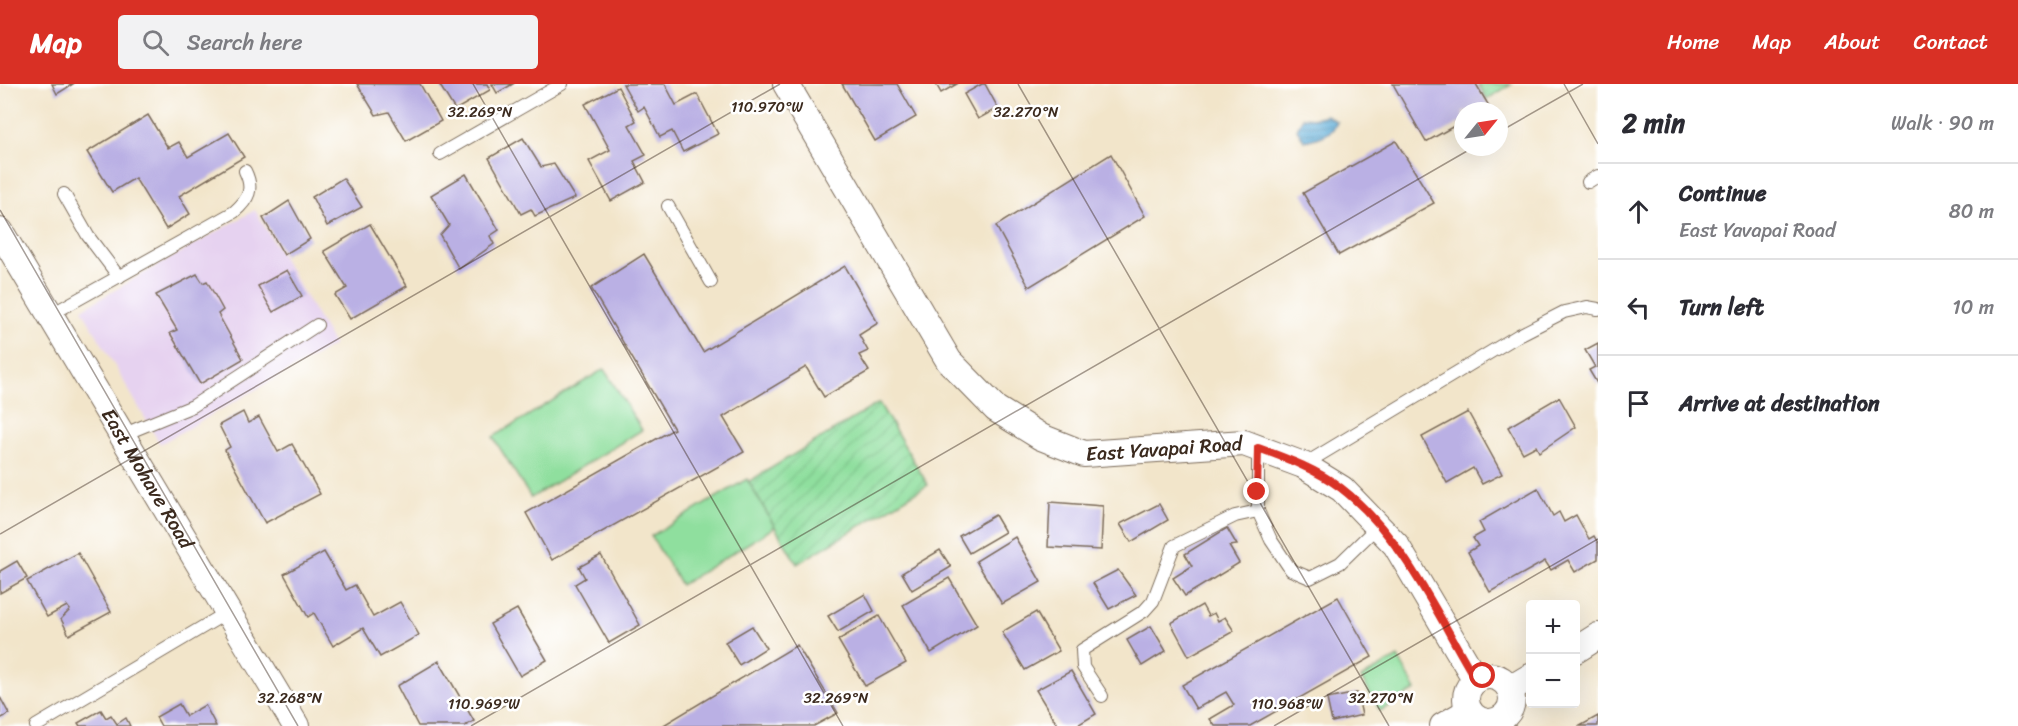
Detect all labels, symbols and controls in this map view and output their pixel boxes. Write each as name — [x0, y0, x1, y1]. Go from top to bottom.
search box — [118, 15, 538, 69]
text: Map — [30, 18, 82, 67]
text: Search here — [187, 23, 303, 62]
text: Home — [1667, 23, 1719, 61]
text: Map — [1752, 23, 1791, 61]
text: About — [1824, 23, 1881, 61]
text: Contact — [1914, 23, 1988, 61]
icon: search — [139, 26, 172, 59]
text: 110.970°W — [731, 94, 803, 120]
text: 32.269°N — [448, 99, 513, 125]
text: 32.270°N — [994, 99, 1059, 125]
text: 2 min — [1622, 100, 1685, 146]
north arrow — [1454, 102, 1508, 156]
text: Walk · 90 m — [1891, 106, 1994, 141]
text: Continue — [1679, 174, 1767, 213]
text: 80 m — [1949, 194, 1994, 229]
icon: ahead — [1622, 195, 1655, 228]
text: East Yavapai Road — [1679, 213, 1836, 248]
text: Turn left — [1679, 288, 1764, 327]
text: 10 m — [1952, 290, 1994, 325]
icon: left — [1622, 291, 1655, 324]
text: Arrive at destination — [1679, 384, 1880, 423]
icon: arrive — [1622, 387, 1655, 420]
street label: East Mohave Road — [92, 401, 204, 557]
street label: East Yavapai Road — [1085, 426, 1245, 472]
route end — [1243, 478, 1269, 504]
map controls — [1526, 600, 1580, 708]
button: + — [1526, 600, 1580, 654]
button: − — [1526, 654, 1580, 708]
route start — [1469, 662, 1495, 688]
text: 32.268°N — [258, 685, 323, 711]
text: 32.269°N — [804, 685, 869, 711]
text: 32.270°N — [1349, 685, 1414, 711]
text: 110.969°W — [448, 691, 520, 717]
text: 110.968°W — [1251, 691, 1323, 717]

